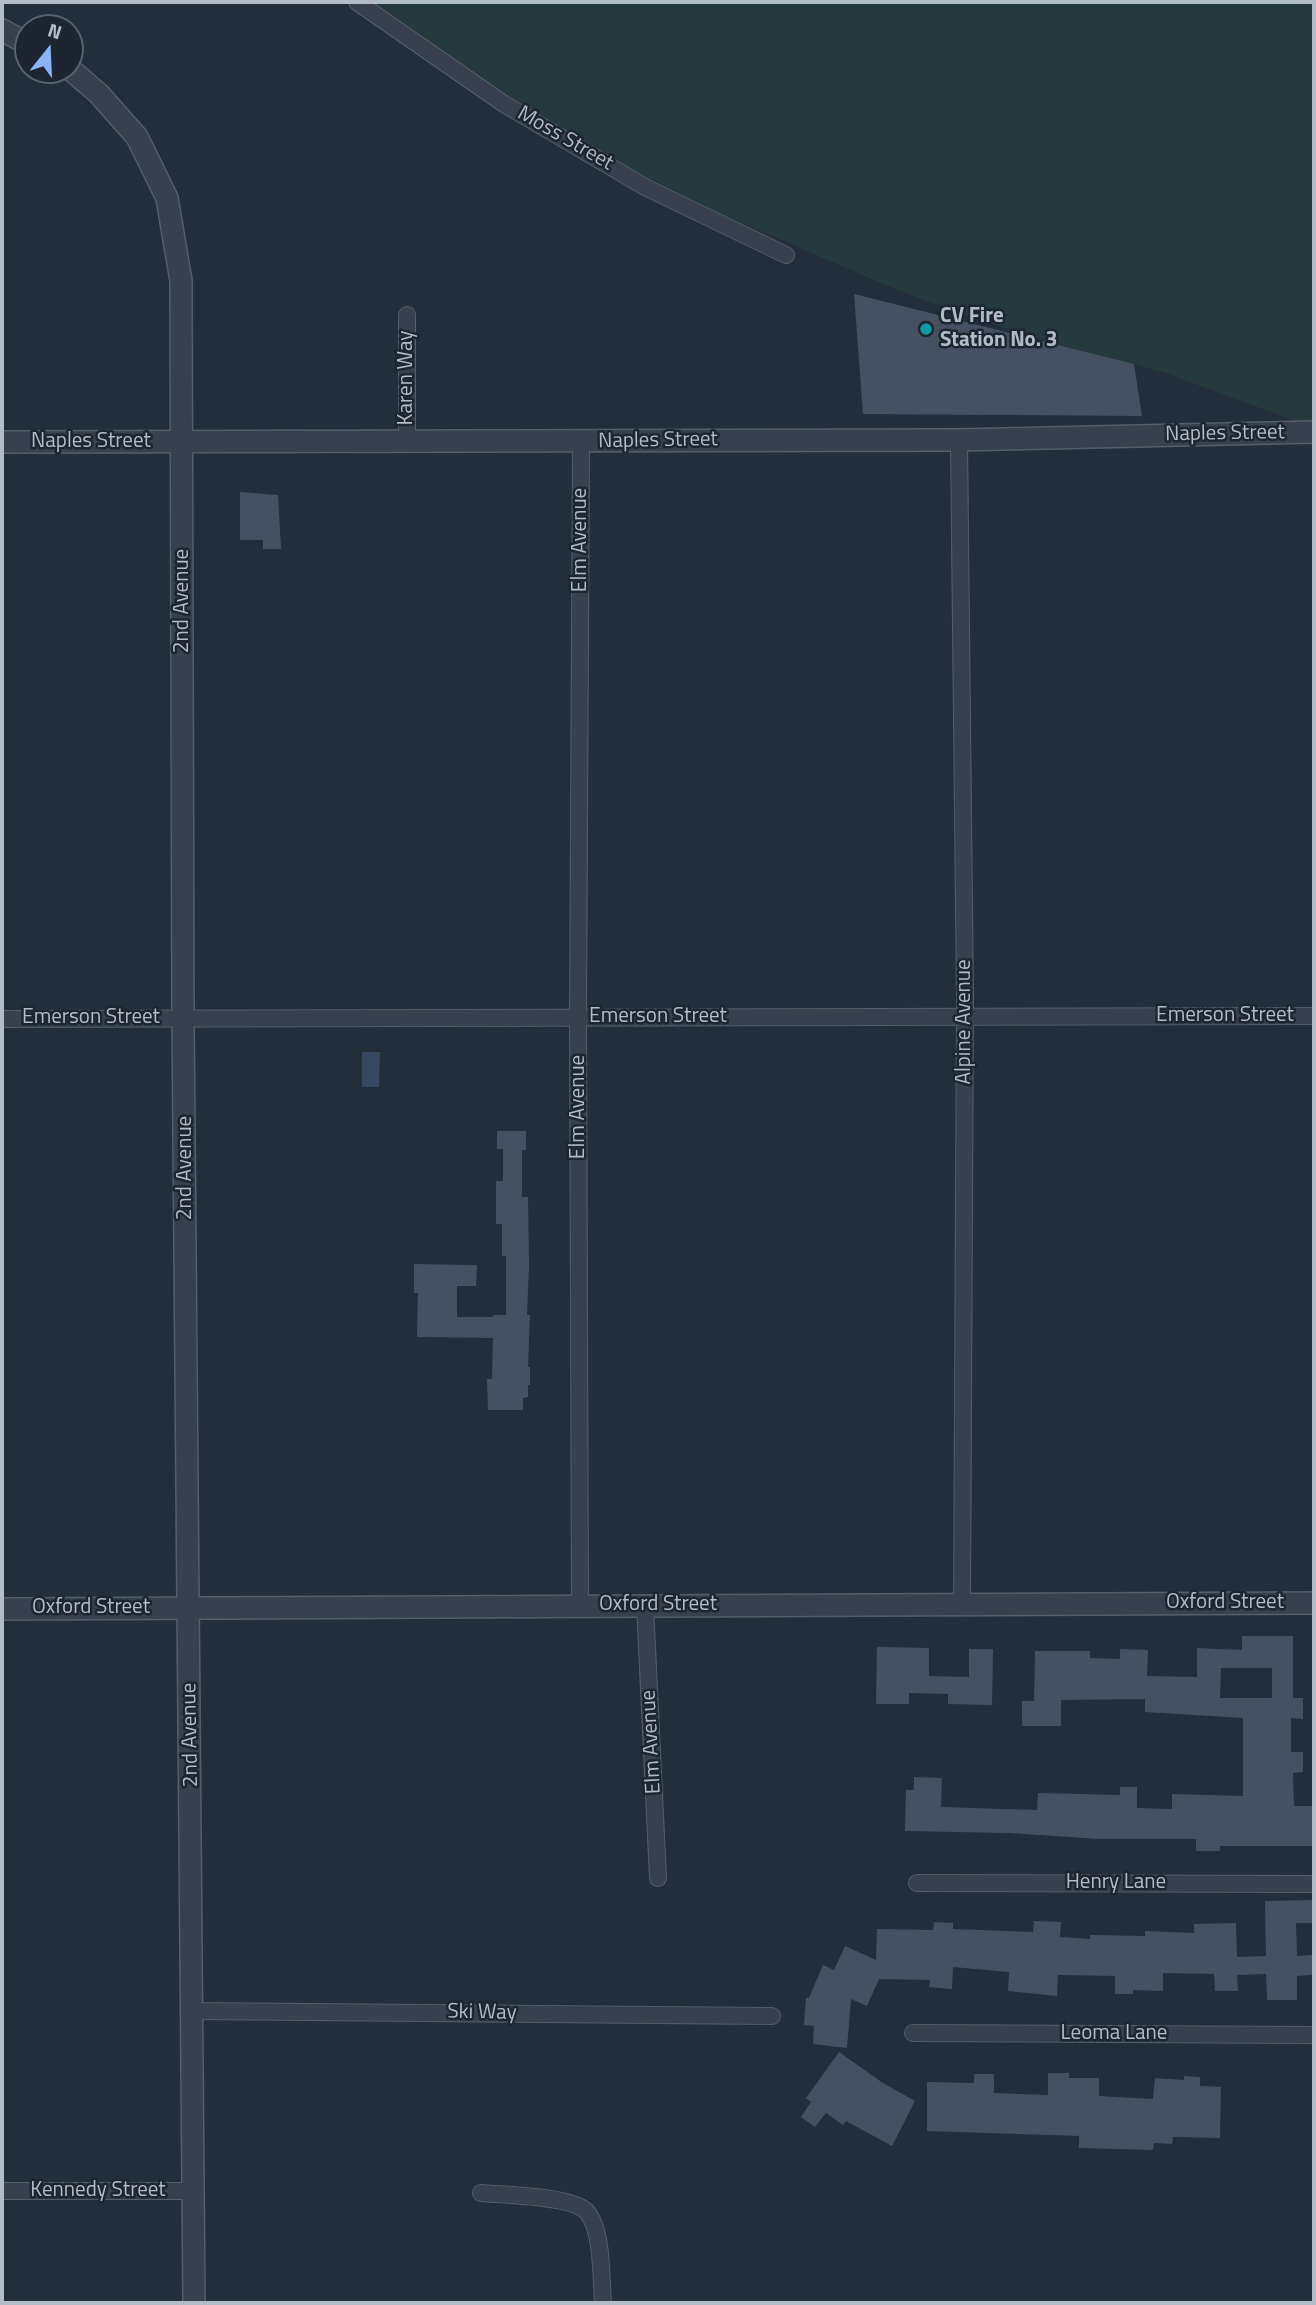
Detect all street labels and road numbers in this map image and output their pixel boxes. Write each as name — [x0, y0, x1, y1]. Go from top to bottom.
street label: Moss Street — [512, 101, 618, 177]
street label: Karen Way — [394, 331, 420, 425]
street label: Naples Street — [1165, 420, 1285, 448]
street label: Naples Street — [598, 427, 718, 455]
street label: Naples Street — [31, 429, 151, 455]
street label: Elm Avenue — [568, 488, 594, 592]
street label: 2nd Avenue — [170, 549, 196, 653]
street label: Alpine Avenue — [952, 959, 978, 1085]
street label: Emerson Street — [1156, 1003, 1294, 1029]
street label: Emerson Street — [589, 1004, 727, 1030]
street label: Emerson Street — [22, 1005, 160, 1031]
street label: Elm Avenue — [566, 1055, 592, 1159]
street label: 2nd Avenue — [173, 1116, 199, 1220]
street label: Oxford Street — [1166, 1590, 1284, 1616]
street label: Oxford Street — [599, 1592, 717, 1618]
street label: Oxford Street — [32, 1595, 150, 1621]
street label: 2nd Avenue — [177, 1683, 205, 1787]
street label: Elm Avenue — [637, 1689, 667, 1795]
street label: Henry Lane — [1066, 1870, 1166, 1896]
street label: Ski Way — [447, 2000, 517, 2026]
street label: Leoma Lane — [1061, 2021, 1167, 2047]
street label: Kennedy Street — [30, 2178, 166, 2204]

